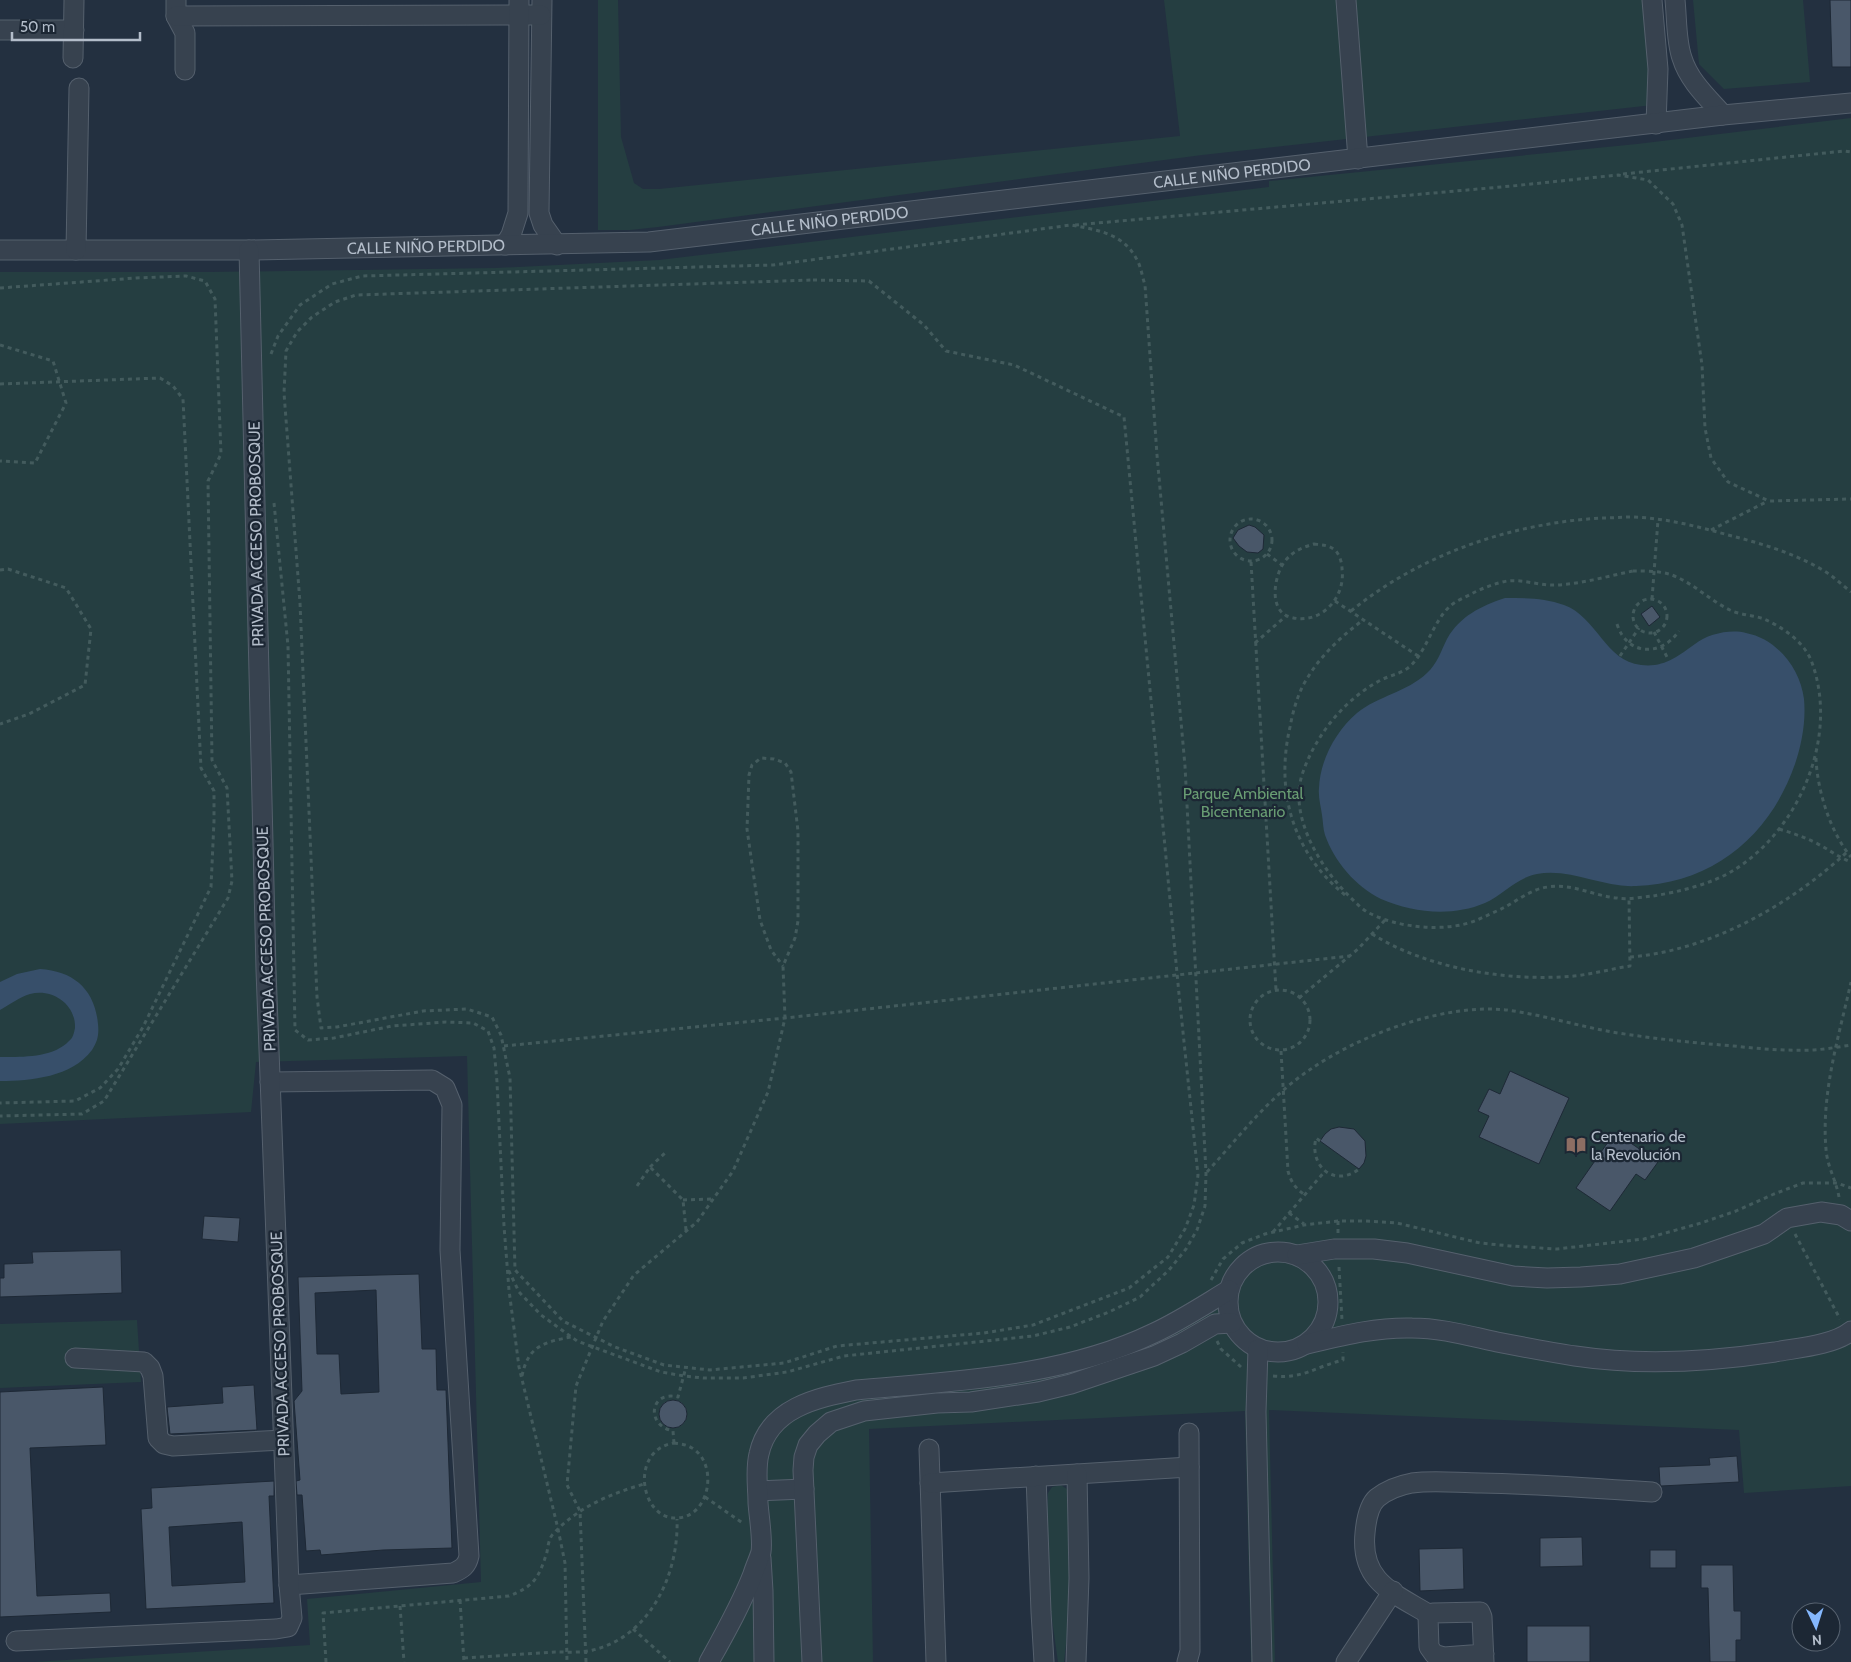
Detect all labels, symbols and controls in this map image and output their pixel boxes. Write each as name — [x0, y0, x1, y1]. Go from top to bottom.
scale bar — [12, 10, 140, 42]
text: 50 m — [20, 18, 55, 36]
street label: CALLE NIÑO PERDIDO — [1152, 154, 1312, 192]
street label: CALLE NIÑO PERDIDO — [750, 202, 909, 239]
street label: CALLE NIÑO PERDIDO — [347, 235, 505, 258]
street label: PRIVADA ACCESO PROBOSQUE — [245, 421, 267, 647]
park label: Parque Ambiental Bicentenario — [1183, 784, 1304, 821]
street label: PRIVADA ACCESO PROBOSQUE — [253, 826, 279, 1052]
place label: Centenario de la Revolución — [1591, 1127, 1686, 1164]
library icon: Centenario de la Revolución — [1565, 1134, 1587, 1156]
street label: PRIVADA ACCESO PROBOSQUE — [267, 1231, 293, 1457]
north arrow — [1791, 1602, 1841, 1652]
text: N — [1811, 1631, 1822, 1649]

